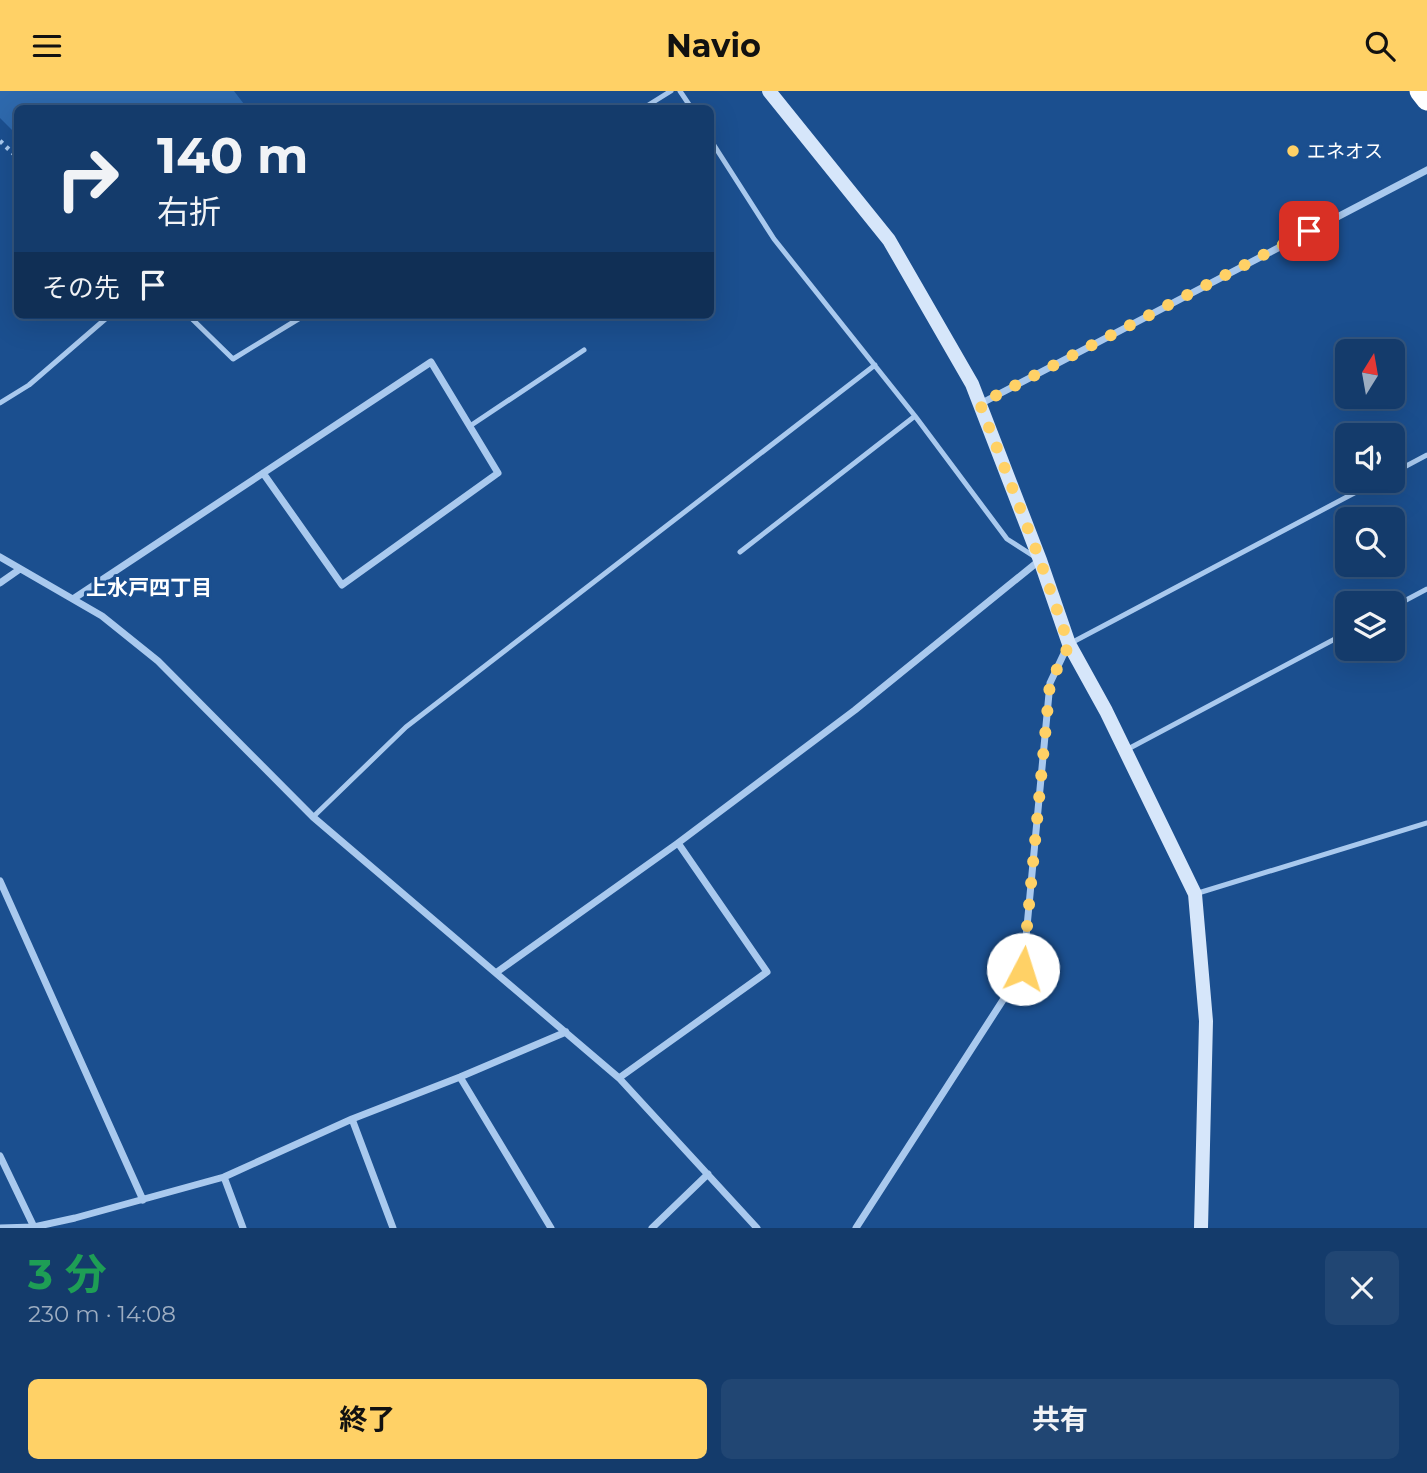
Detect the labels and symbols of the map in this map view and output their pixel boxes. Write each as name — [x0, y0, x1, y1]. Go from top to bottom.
place label: エネオス — [1307, 140, 1383, 163]
marker: エネオス — [1285, 143, 1301, 159]
pin — [1279, 201, 1339, 261]
north arrow — [1335, 339, 1405, 409]
district label: 上水戸四丁目 — [86, 575, 212, 600]
position arrow — [986, 932, 1060, 1006]

